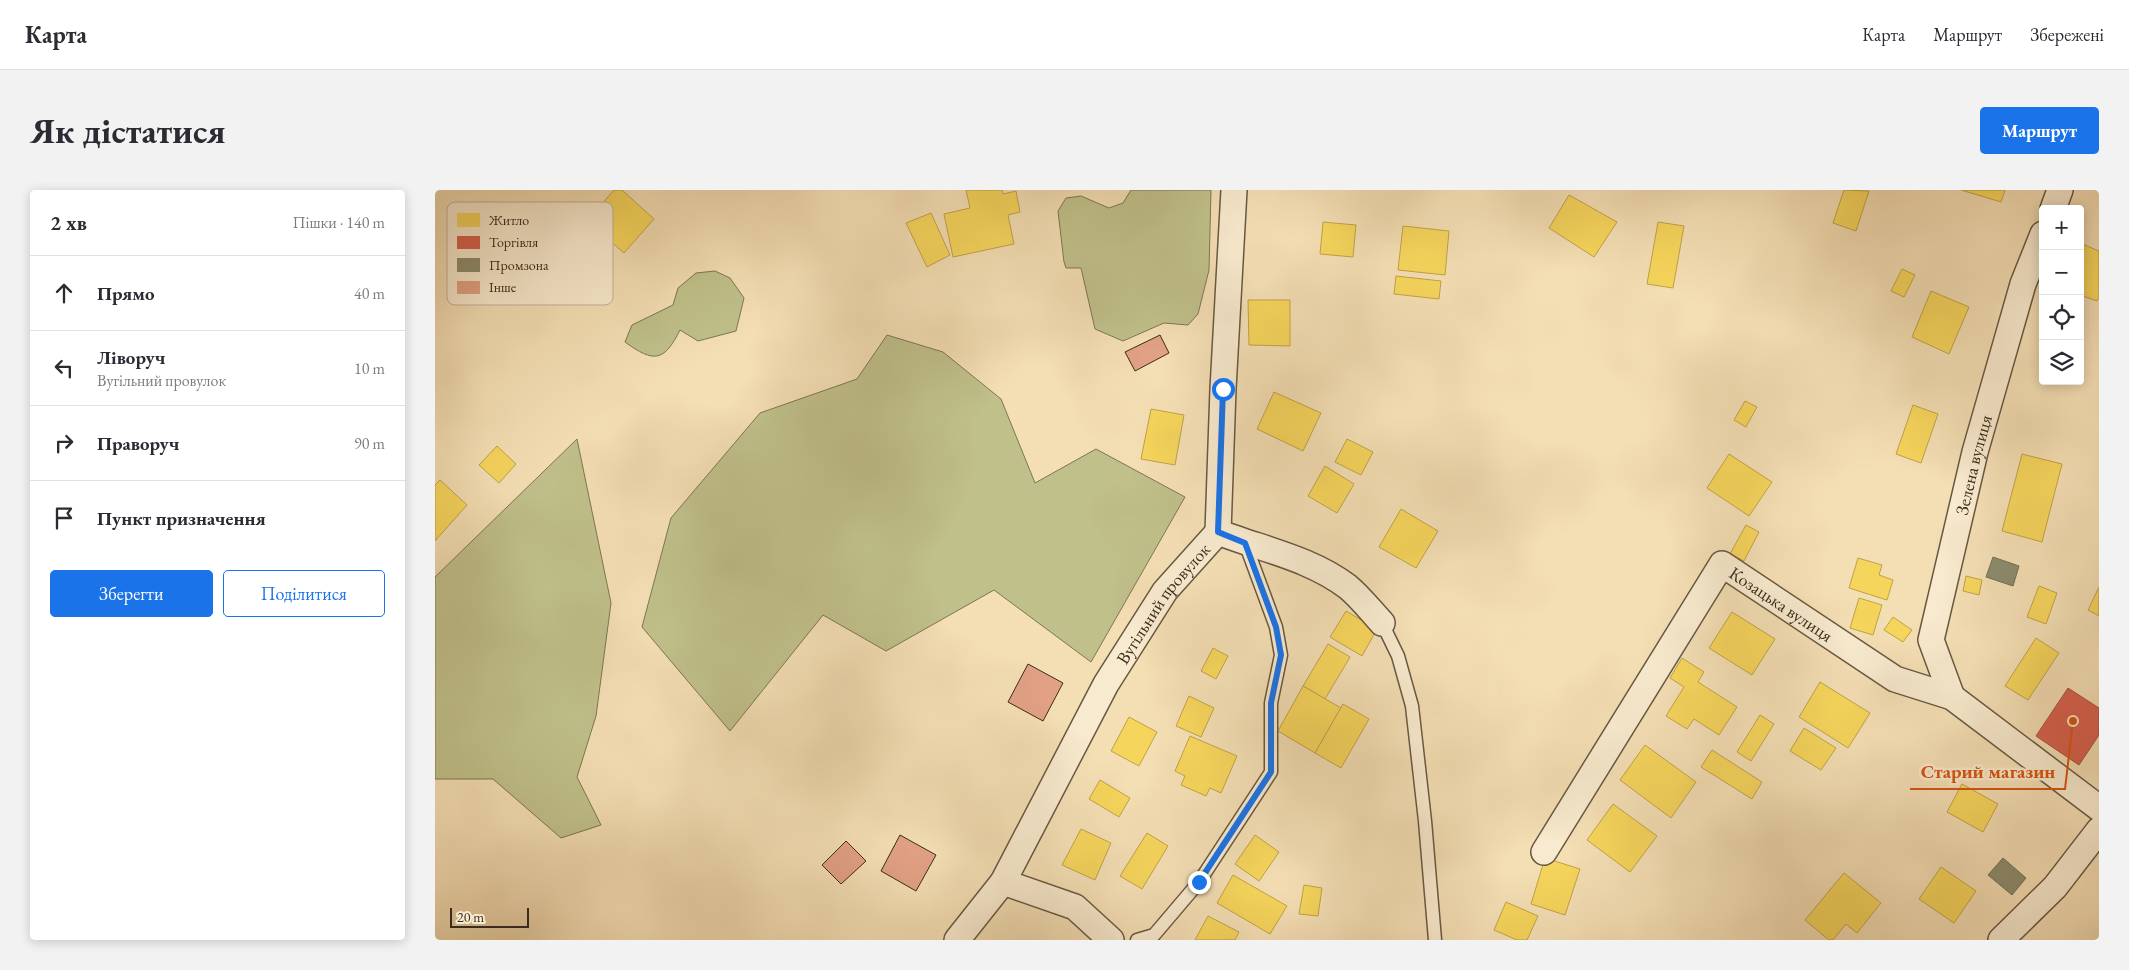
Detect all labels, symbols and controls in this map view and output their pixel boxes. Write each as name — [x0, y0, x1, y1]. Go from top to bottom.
text: Карта — [25, 19, 87, 50]
text: Карта — [1862, 23, 1905, 46]
text: Маршрут — [1933, 23, 2002, 46]
text: Збережені — [2030, 23, 2104, 46]
button: Маршрут — [1980, 107, 2099, 154]
text: Як дістатися — [30, 108, 225, 153]
legend — [447, 202, 613, 305]
map controls — [2039, 205, 2084, 385]
button: + — [2039, 205, 2084, 250]
text: 2 хв — [50, 209, 87, 236]
text: Житло — [488, 211, 529, 229]
text: Пішки · 140 m — [292, 212, 385, 233]
text: Торгівля — [489, 233, 538, 251]
button: − — [2039, 250, 2084, 295]
text: Промзона — [489, 256, 549, 274]
text: Інше — [489, 278, 517, 296]
icon: ahead — [50, 279, 78, 307]
text: Прямо — [97, 281, 155, 306]
text: 40 m — [354, 283, 385, 304]
button: locate — [2039, 295, 2084, 340]
button: layers — [2039, 340, 2084, 385]
text: Ліворуч — [97, 345, 165, 370]
icon: left — [50, 354, 78, 382]
text: 10 m — [354, 358, 385, 379]
text: Вугільний провулок — [97, 370, 226, 391]
route start — [1212, 378, 1235, 401]
street label: Зелена вулиця — [1949, 412, 1997, 517]
icon: right — [50, 429, 78, 457]
text: Праворуч — [97, 431, 179, 456]
text: 90 m — [354, 433, 385, 454]
icon: arrive — [50, 504, 78, 532]
text: Пункт призначення — [97, 506, 266, 531]
street label: Вугільний провулок — [1110, 537, 1215, 668]
street label: Козацька вулиця — [1725, 561, 1838, 646]
button: Зберегти — [50, 570, 213, 617]
button: Поділитися — [223, 570, 385, 617]
callout: Старий магазин — [1910, 755, 2065, 789]
text: Старий магазин — [1921, 759, 2055, 784]
route end — [1188, 871, 1211, 894]
scale bar — [450, 905, 529, 928]
text: 20 m — [457, 908, 484, 926]

